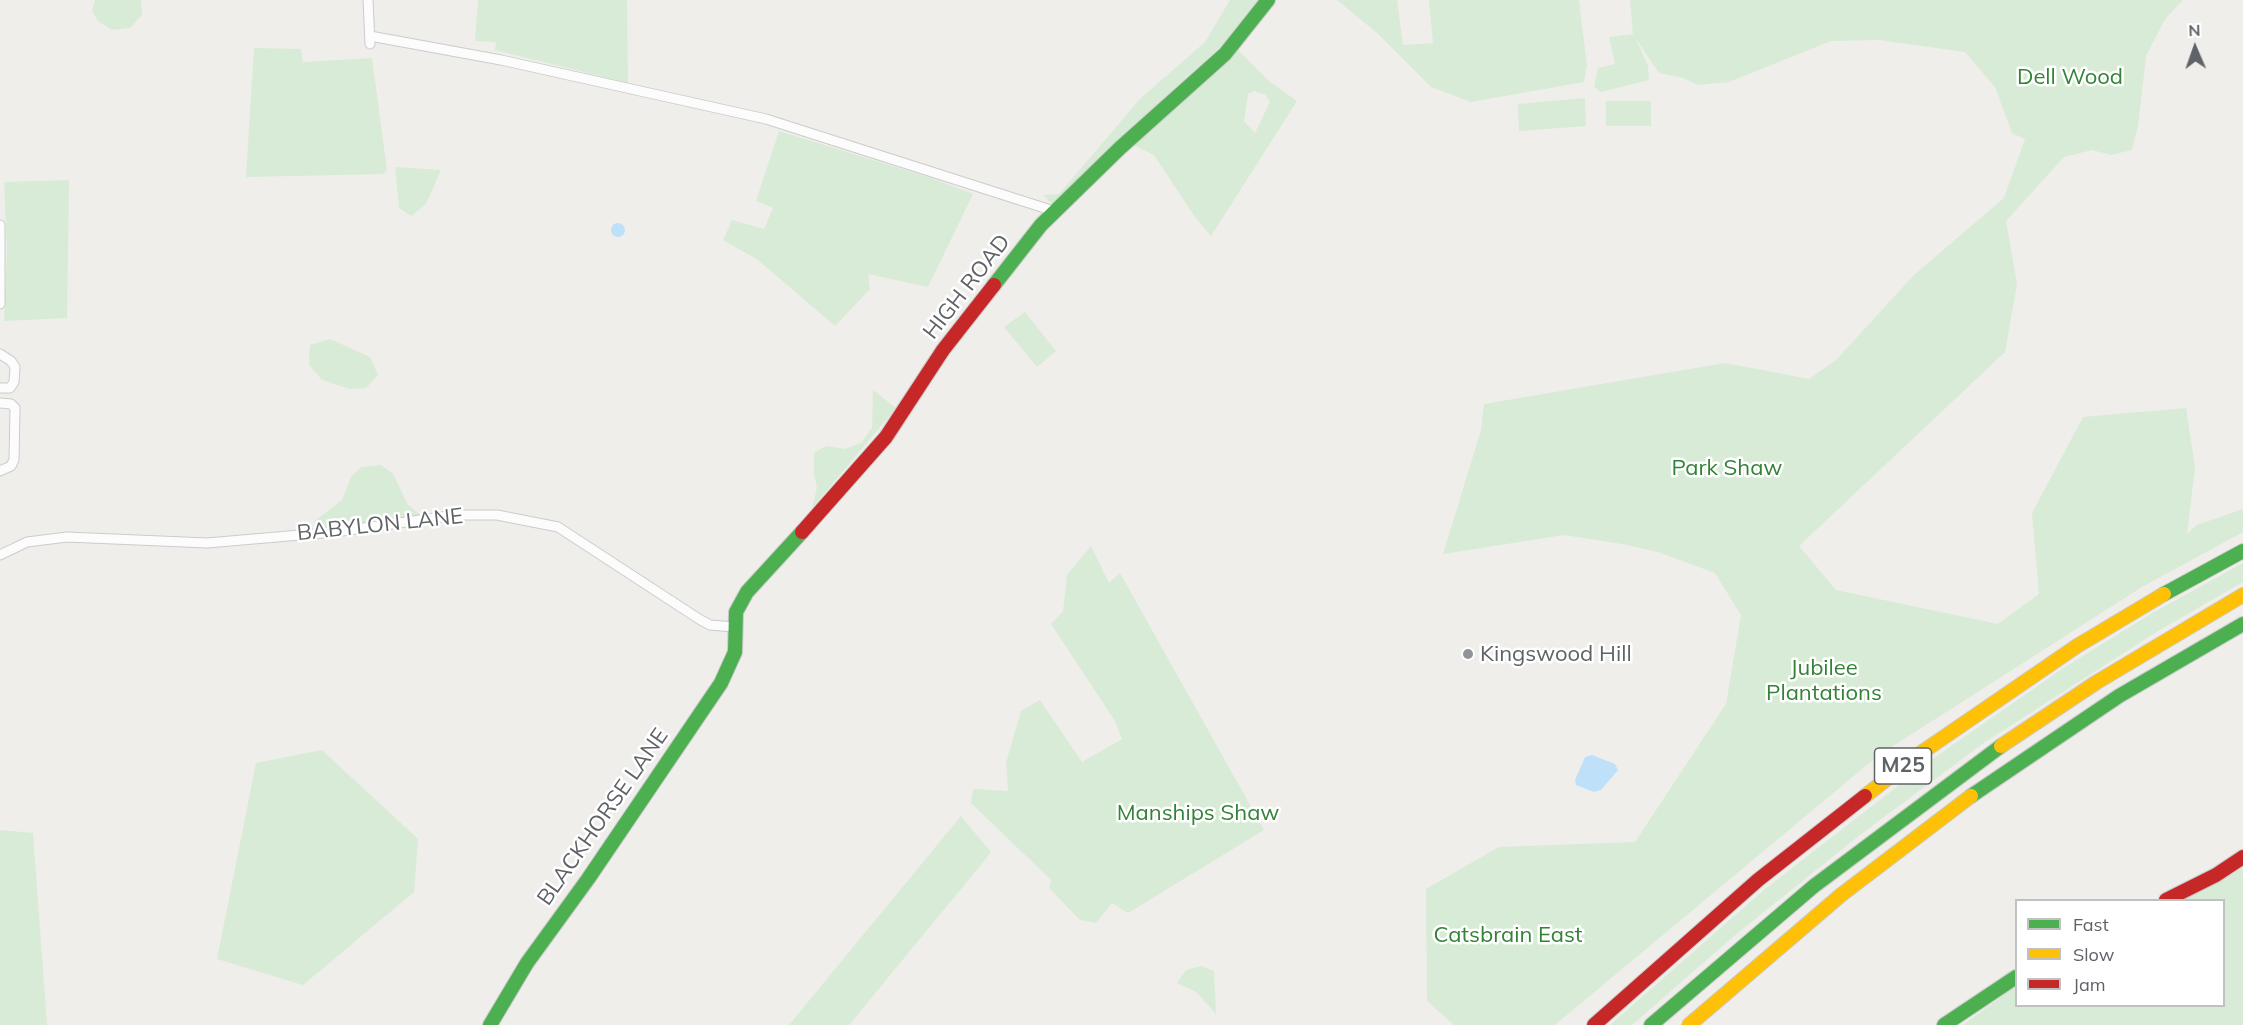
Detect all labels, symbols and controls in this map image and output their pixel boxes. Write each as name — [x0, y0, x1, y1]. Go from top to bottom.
north arrow — [2165, 18, 2225, 78]
text: N — [2188, 20, 2201, 40]
park label: Dell Wood — [2017, 64, 2123, 90]
street label: HIGH ROAD — [918, 229, 1016, 345]
park label: Park Shaw — [1672, 455, 1782, 481]
street label: BABYLON LANE — [296, 503, 464, 547]
place label: Kingswood Hill — [1480, 641, 1632, 667]
marker: Kingswood Hill — [1461, 647, 1475, 661]
park label: Jubilee Plantations — [1766, 655, 1882, 706]
street label: BLACKHORSE LANE — [532, 723, 674, 911]
road number: M25 — [1874, 748, 1932, 784]
park label: Manships Shaw — [1117, 800, 1279, 826]
legend — [2015, 899, 2225, 1007]
text: Fast — [2073, 913, 2109, 936]
park label: Catsbrain East — [1433, 922, 1583, 948]
text: Slow — [2073, 943, 2114, 966]
text: Jam — [2073, 973, 2106, 996]

